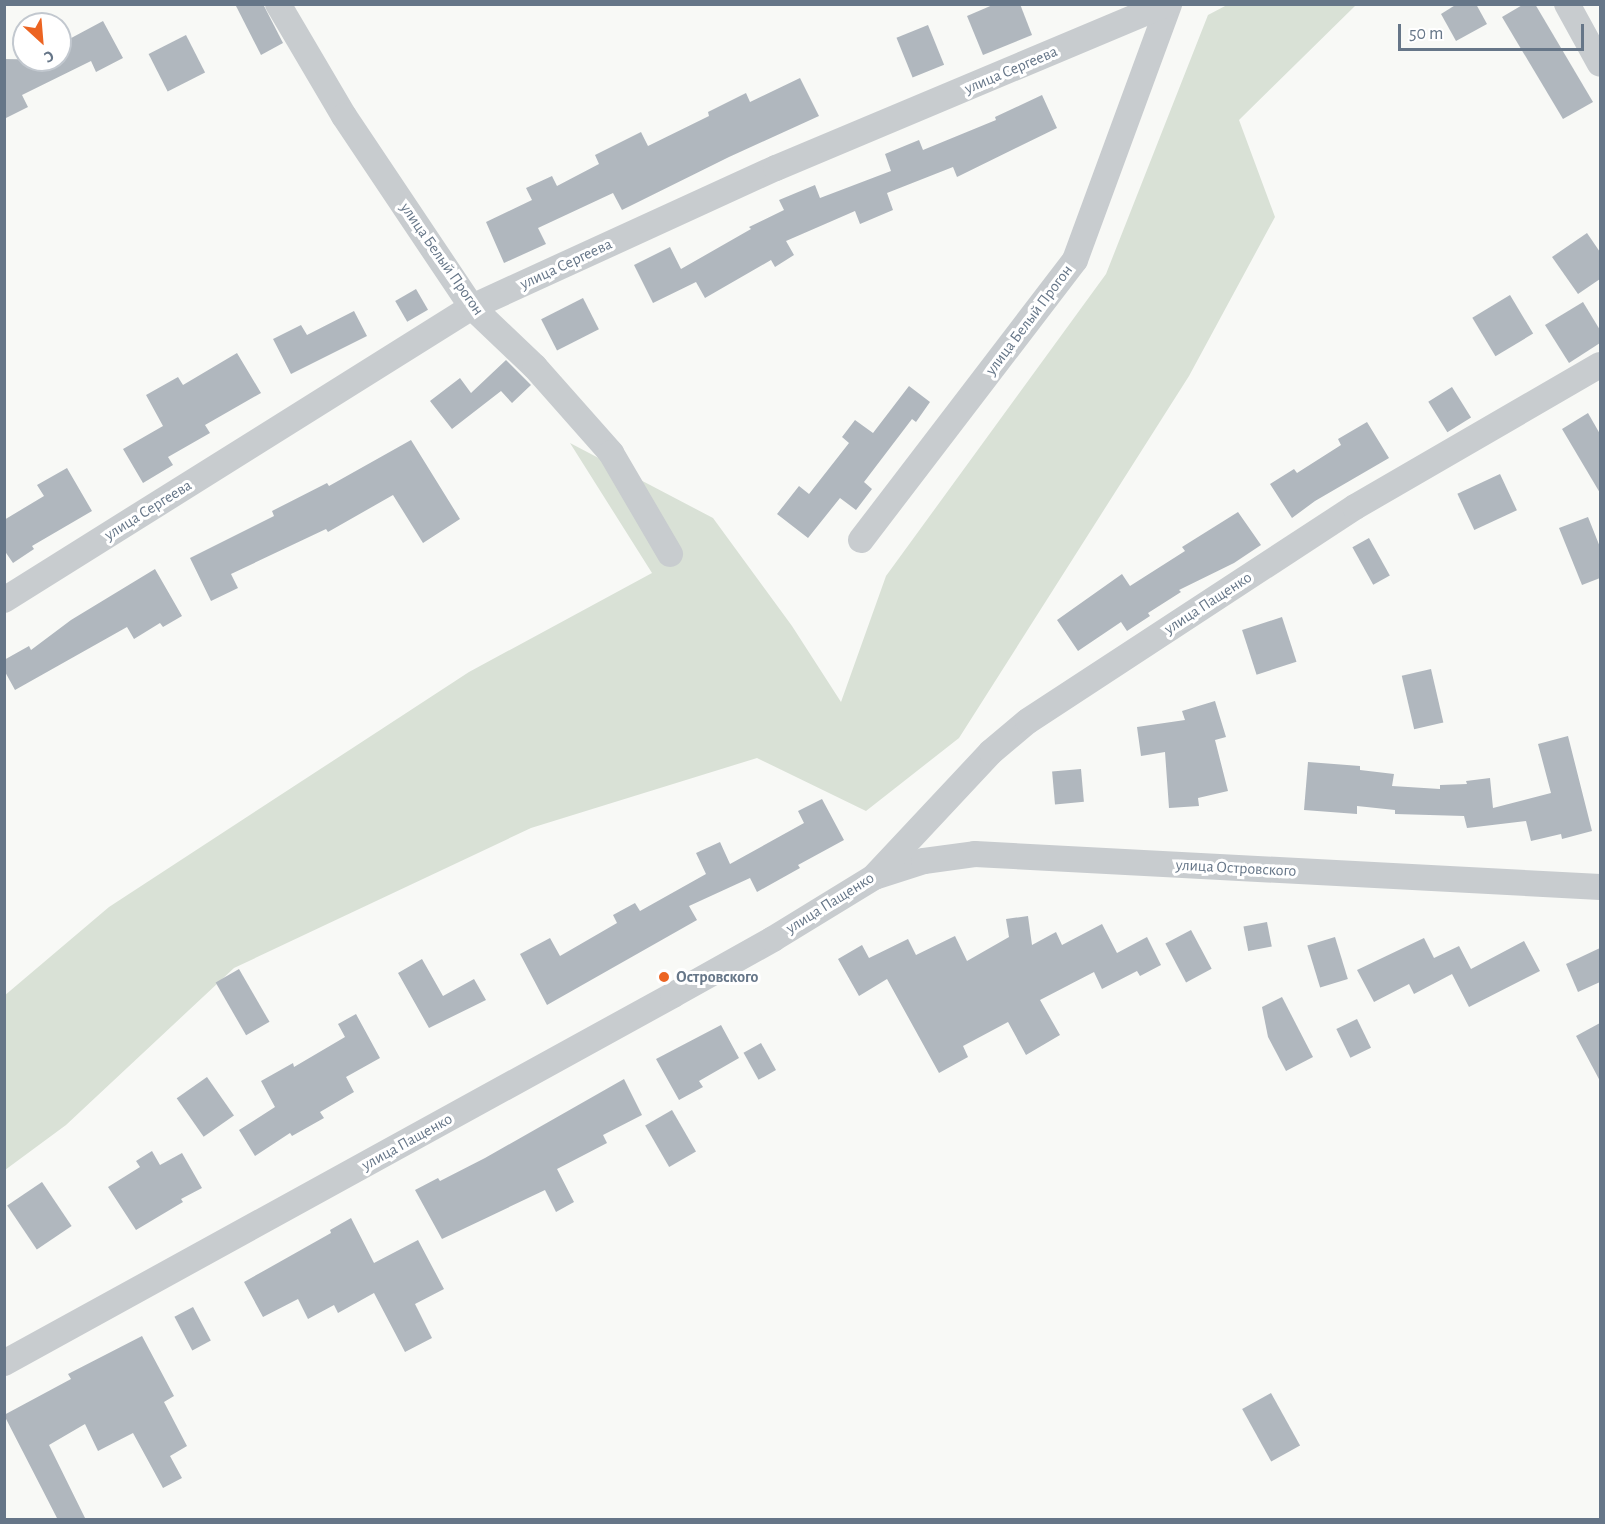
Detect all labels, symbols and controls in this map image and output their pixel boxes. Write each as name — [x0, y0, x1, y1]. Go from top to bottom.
north arrow — [12, 12, 72, 72]
scale bar — [1401, 12, 1587, 50]
text: 50 m — [1409, 25, 1443, 43]
street label: улица Сергеева — [962, 42, 1060, 98]
text: С — [42, 47, 57, 66]
street label: улица Белый Прогон — [396, 199, 488, 319]
street label: улица Сергеева — [517, 234, 615, 294]
street label: улица Белый Прогон — [981, 261, 1077, 379]
street label: улица Сергеева — [101, 476, 195, 544]
street label: улица Пащенко — [1161, 568, 1255, 638]
street label: улица Островского — [1175, 855, 1297, 881]
street label: улица Пащенко — [782, 868, 878, 938]
place label: Островского — [676, 967, 758, 987]
marker: Островского — [657, 970, 671, 984]
street label: улица Пащенко — [358, 1109, 456, 1175]

